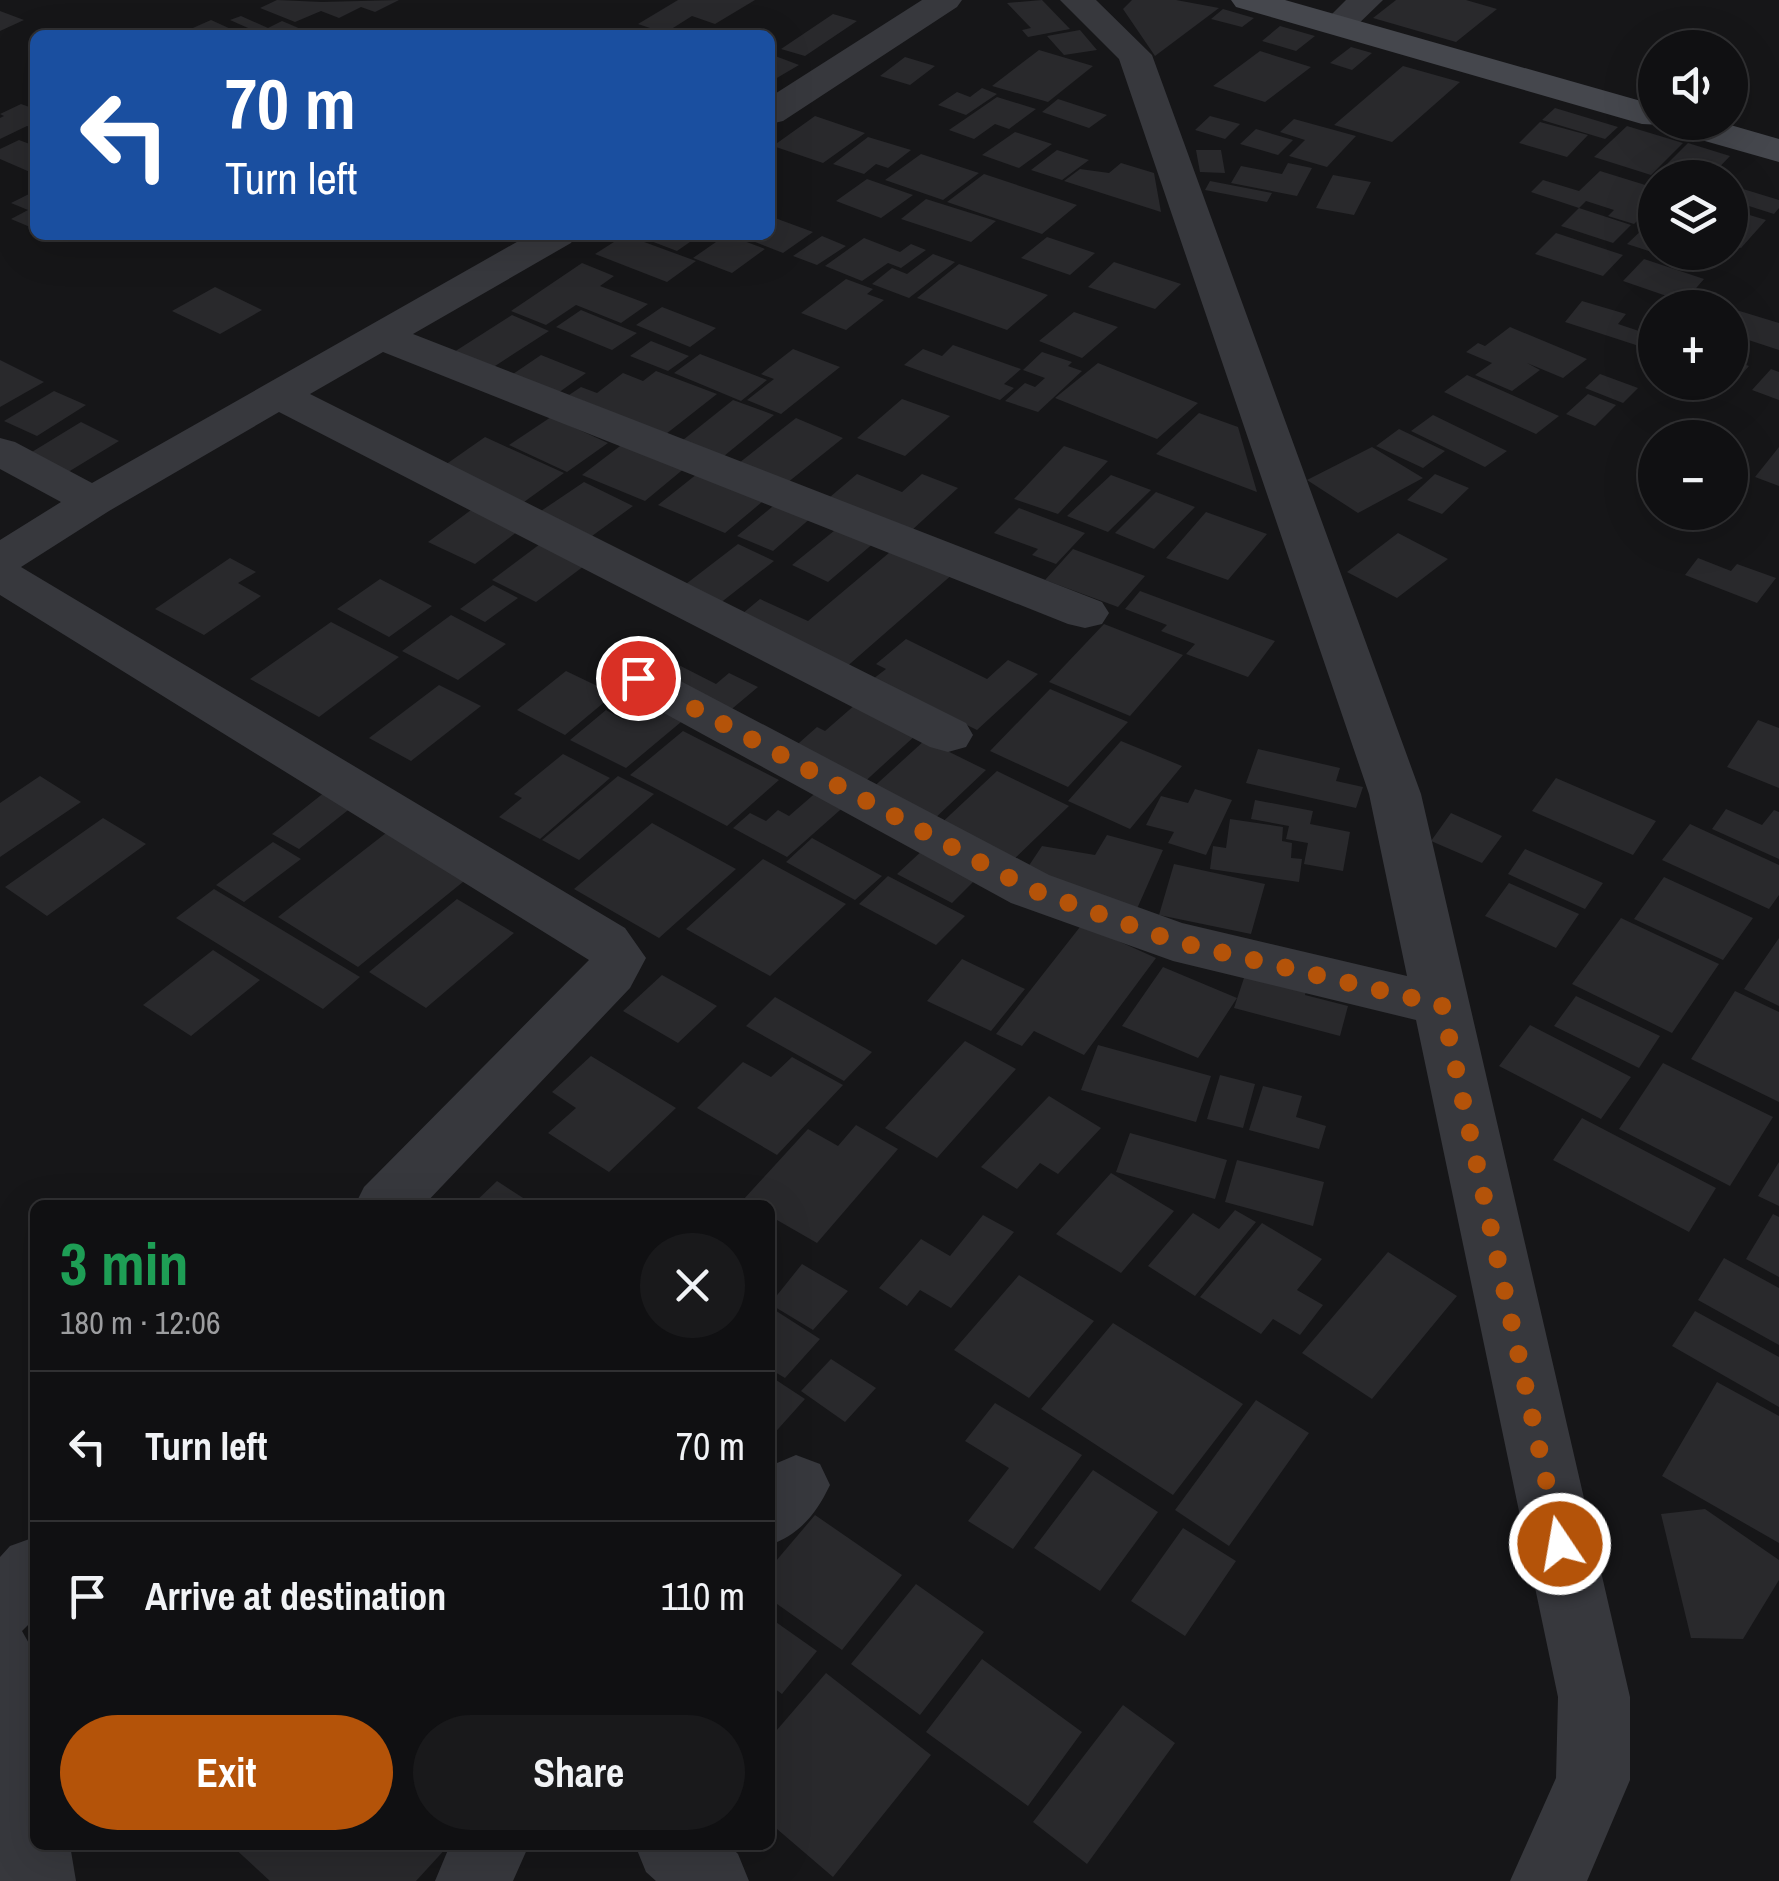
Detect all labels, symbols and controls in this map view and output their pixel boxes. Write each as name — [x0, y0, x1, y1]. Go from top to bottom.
map controls — [1638, 30, 1748, 530]
button: sound — [1638, 30, 1748, 140]
text: 70 m — [225, 57, 356, 151]
icon: left — [60, 70, 190, 200]
text: Turn left — [225, 147, 357, 208]
button: layers — [1638, 160, 1748, 270]
button: + — [1638, 290, 1748, 400]
button: − — [1638, 420, 1748, 530]
pin — [596, 636, 681, 721]
icon: arrive — [611, 651, 666, 706]
text: 3 min — [60, 1223, 189, 1304]
button: close — [640, 1233, 745, 1338]
text: 180 m · 12:06 — [60, 1301, 220, 1344]
icon: left — [60, 1419, 115, 1474]
text: Turn left — [145, 1421, 267, 1472]
text: 70 m — [676, 1421, 745, 1472]
position arrow — [1508, 1492, 1612, 1596]
icon: arrive — [60, 1569, 115, 1624]
text: Arrive at destination — [145, 1571, 446, 1622]
text: 110 m — [661, 1571, 745, 1622]
button: Exit — [60, 1715, 393, 1830]
button: Share — [413, 1715, 745, 1830]

